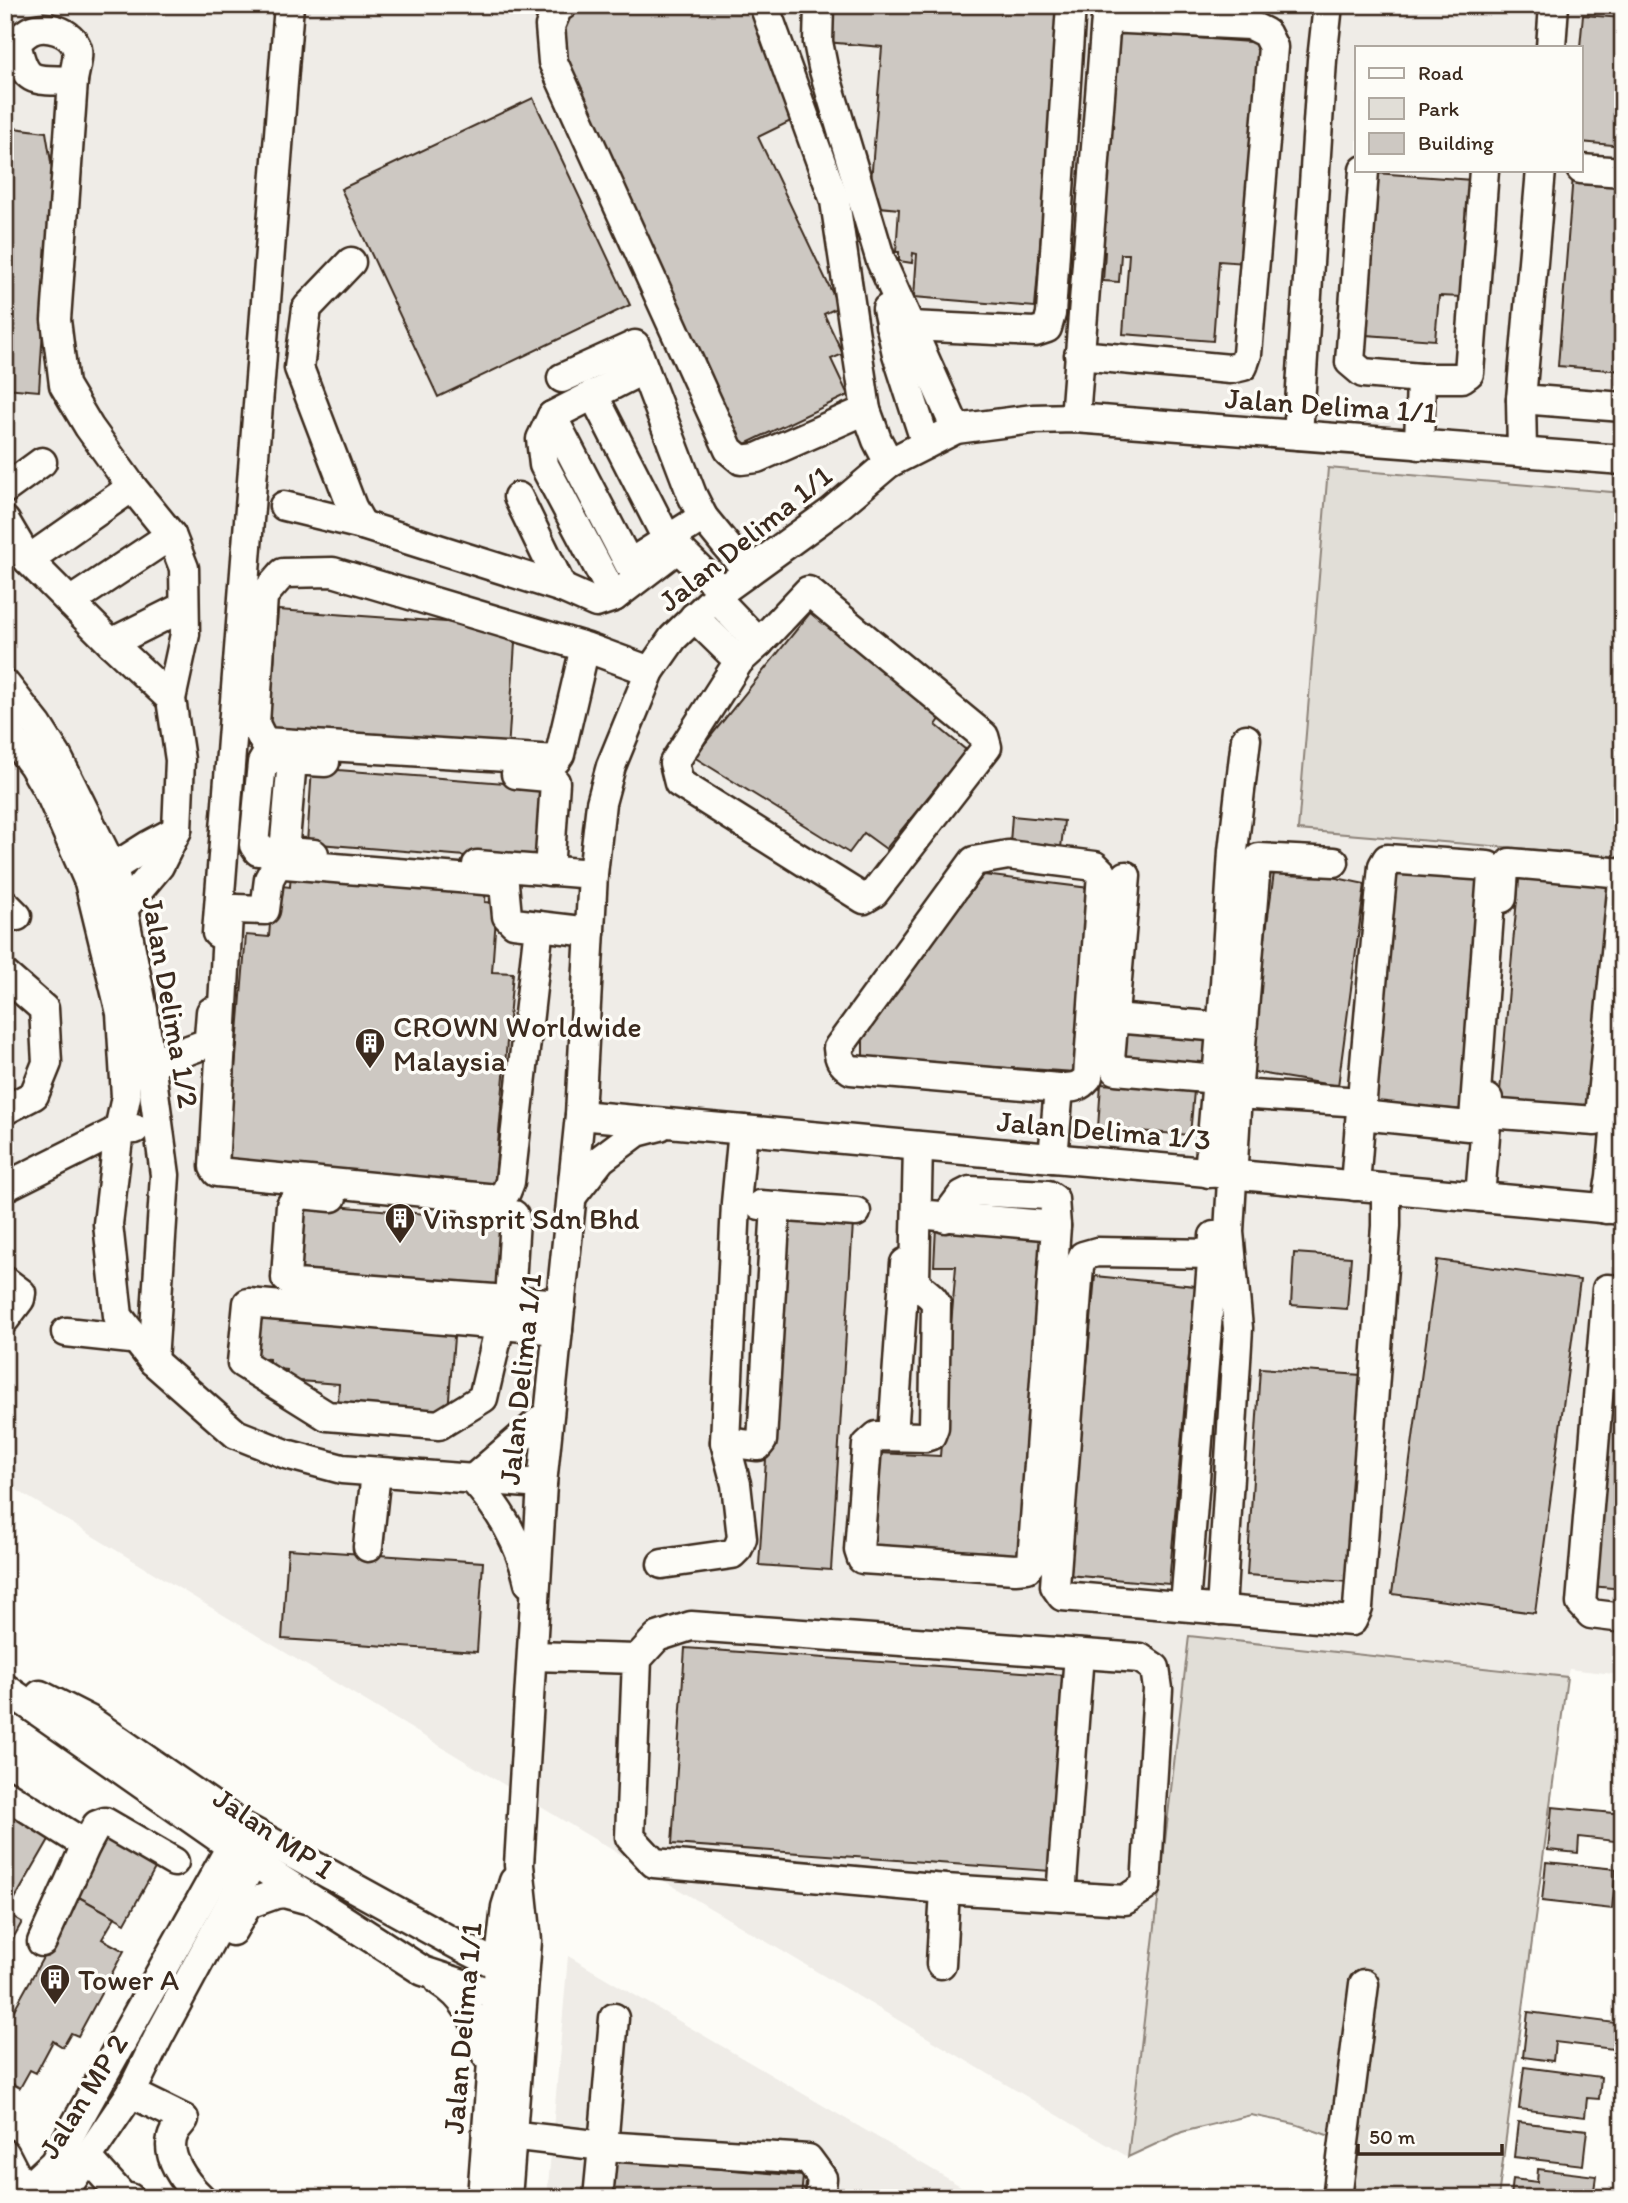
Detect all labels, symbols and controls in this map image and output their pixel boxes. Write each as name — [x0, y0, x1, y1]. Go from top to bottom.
legend — [1355, 46, 1582, 172]
text: Road — [1418, 60, 1464, 85]
text: Park — [1418, 96, 1460, 121]
text: Building — [1418, 130, 1494, 155]
street label: Jalan Delima 1/1 — [1224, 379, 1438, 431]
street label: Jalan Delima 1/1 — [651, 457, 839, 619]
street label: Jalan Delima 1/2 — [134, 893, 208, 1111]
place label: CROWN Worldwide Malaysia — [393, 1008, 642, 1079]
building icon: CROWN Worldwide Malaysia — [353, 1026, 387, 1070]
street label: Jalan Delima 1/3 — [995, 1102, 1213, 1158]
place label: Vinsprit Sdn Bhd — [423, 1200, 640, 1237]
building icon: Vinsprit Sdn Bhd — [383, 1201, 417, 1245]
street label: Jalan Delima 1/1 — [490, 1271, 550, 1487]
street label: Jalan MP 1 — [206, 1779, 342, 1887]
street label: Jalan Delima 1/1 — [434, 1920, 490, 2135]
place label: Tower A — [78, 1961, 179, 1998]
building icon: Tower A — [38, 1962, 72, 2006]
street label: Jalan MP 2 — [30, 2027, 136, 2165]
scale bar — [1358, 2112, 1502, 2156]
text: 50 m — [1369, 2124, 1416, 2149]

